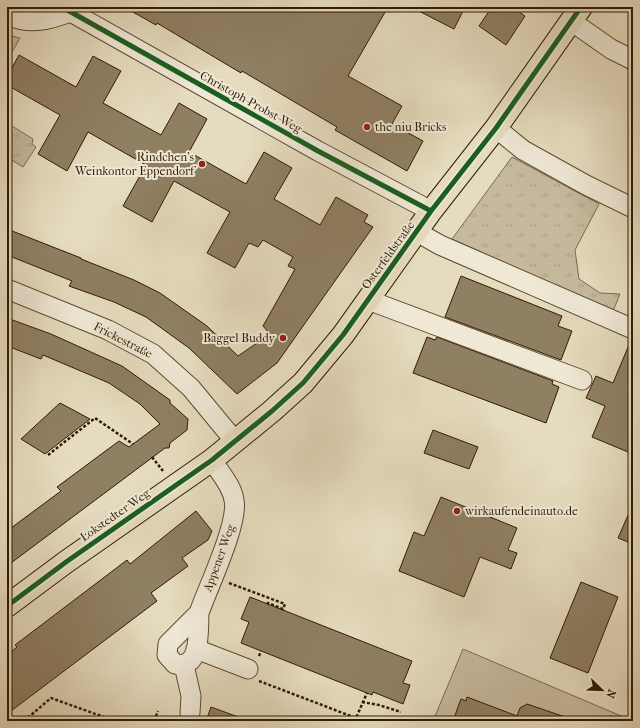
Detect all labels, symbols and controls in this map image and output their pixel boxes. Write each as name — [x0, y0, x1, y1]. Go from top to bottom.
street label: Christoph-Probst-Weg — [198, 68, 305, 136]
place label: the niu Bricks — [375, 120, 447, 134]
marker: the niu Bricks — [362, 122, 372, 132]
place label: Rindchen's Weinkontor Eppendorf — [74, 150, 197, 178]
marker: Rindchen's Weinkontor Eppendorf — [197, 159, 207, 169]
street label: Osterfeldstraße — [359, 218, 417, 292]
street label: Frickestraße — [91, 319, 155, 361]
place label: Baggel Buddy — [203, 331, 276, 345]
marker: Baggel Buddy — [278, 333, 288, 343]
street label: Lokstedter Weg — [77, 485, 153, 544]
place label: wirkaufendeinauto.de — [464, 504, 578, 518]
marker: wirkaufendeinauto.de — [452, 506, 462, 516]
street label: Appener Weg — [200, 522, 238, 595]
north arrow — [582, 670, 622, 710]
text: N — [603, 687, 618, 701]

